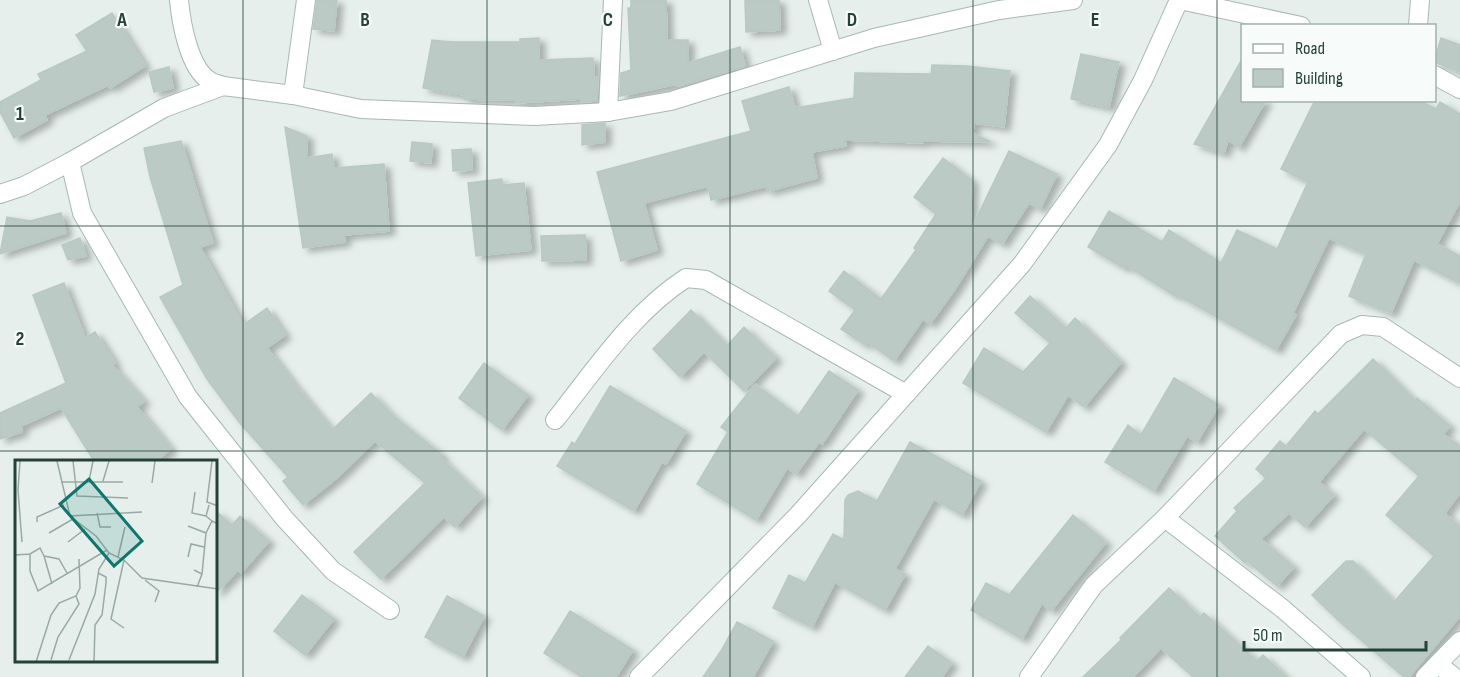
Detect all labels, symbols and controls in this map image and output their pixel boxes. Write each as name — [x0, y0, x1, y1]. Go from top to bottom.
text: A — [116, 8, 127, 32]
text: B — [360, 8, 370, 32]
text: C — [603, 8, 613, 32]
text: D — [847, 8, 857, 32]
text: E — [1091, 8, 1099, 32]
legend — [1241, 24, 1436, 102]
text: Road — [1295, 38, 1325, 59]
text: Building — [1295, 68, 1343, 89]
text: 1 — [16, 102, 24, 126]
text: 2 — [16, 327, 24, 351]
inset map — [15, 460, 218, 662]
scale bar — [1244, 614, 1426, 652]
text: 50 m — [1253, 625, 1283, 646]

